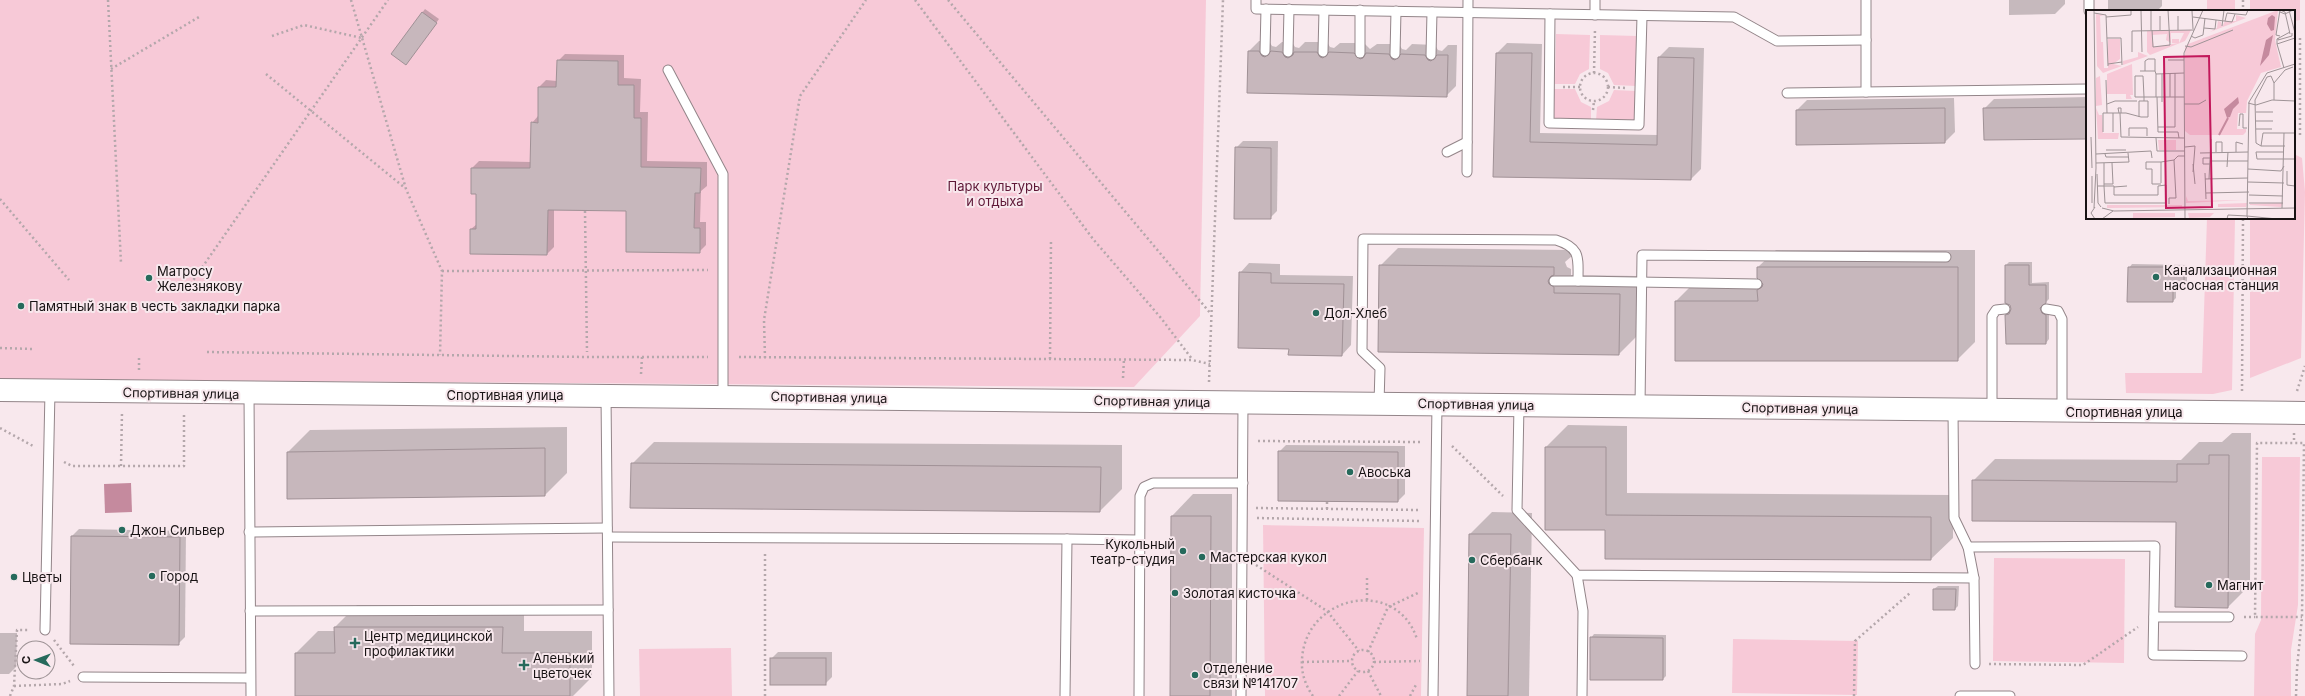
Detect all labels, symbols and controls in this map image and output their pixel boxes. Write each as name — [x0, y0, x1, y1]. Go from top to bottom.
inset map — [2086, 10, 2295, 219]
park label: Парк культуры и отдыха — [948, 178, 1042, 209]
place label: Канализационная насосная станция — [2164, 262, 2279, 293]
place label: Матросу Железнякову — [157, 263, 242, 294]
marker: Канализационная насосная станция — [2151, 272, 2161, 282]
marker: Матросу Железнякову — [144, 273, 154, 283]
place label: Памятный знак в честь закладки парка — [29, 298, 280, 314]
marker: Памятный знак в честь закладки парка — [16, 301, 26, 311]
place label: Дол-Хлеб — [1324, 305, 1387, 321]
marker: Дол-Хлеб — [1311, 308, 1321, 318]
street label: Спортивная улица — [122, 384, 240, 402]
street label: Спортивная улица — [447, 387, 563, 403]
street label: Спортивная улица — [770, 388, 888, 406]
street label: Спортивная улица — [1093, 392, 1211, 410]
street label: Спортивная улица — [1417, 395, 1535, 413]
street label: Спортивная улица — [1741, 399, 1859, 417]
street label: Спортивная улица — [2066, 404, 2182, 420]
place label: Авоська — [1358, 464, 1411, 480]
marker: Авоська — [1345, 467, 1355, 477]
place label: Джон Сильвер — [130, 522, 225, 538]
marker: Джон Сильвер — [117, 525, 127, 535]
place label: Кукольный театр-студия — [1091, 536, 1175, 567]
marker: Кукольный театр-студия — [1178, 546, 1188, 556]
place label: Мастерская кукол — [1210, 549, 1327, 565]
marker: Мастерская кукол — [1197, 552, 1207, 562]
place label: Сбербанк — [1480, 552, 1542, 568]
marker: Сбербанк — [1467, 555, 1477, 565]
place label: Город — [160, 568, 198, 584]
place label: Цветы — [22, 569, 62, 585]
marker: Город — [147, 571, 157, 581]
marker: Цветы — [9, 572, 19, 582]
place label: Магнит — [2217, 577, 2263, 593]
marker: Магнит — [2204, 580, 2214, 590]
place label: Золотая кисточка — [1183, 585, 1296, 601]
marker: Золотая кисточка — [1170, 588, 1180, 598]
place label: Центр медицинской профилактики — [364, 628, 493, 659]
marker: Центр медицинской профилактики — [349, 637, 361, 649]
north arrow — [16, 640, 56, 680]
place label: Аленький цветочек — [533, 650, 594, 681]
text: С — [19, 656, 33, 664]
marker: Аленький цветочек — [518, 659, 530, 671]
place label: Отделение связи №141707 — [1203, 660, 1298, 691]
marker: Отделение связи №141707 — [1190, 670, 1200, 680]

